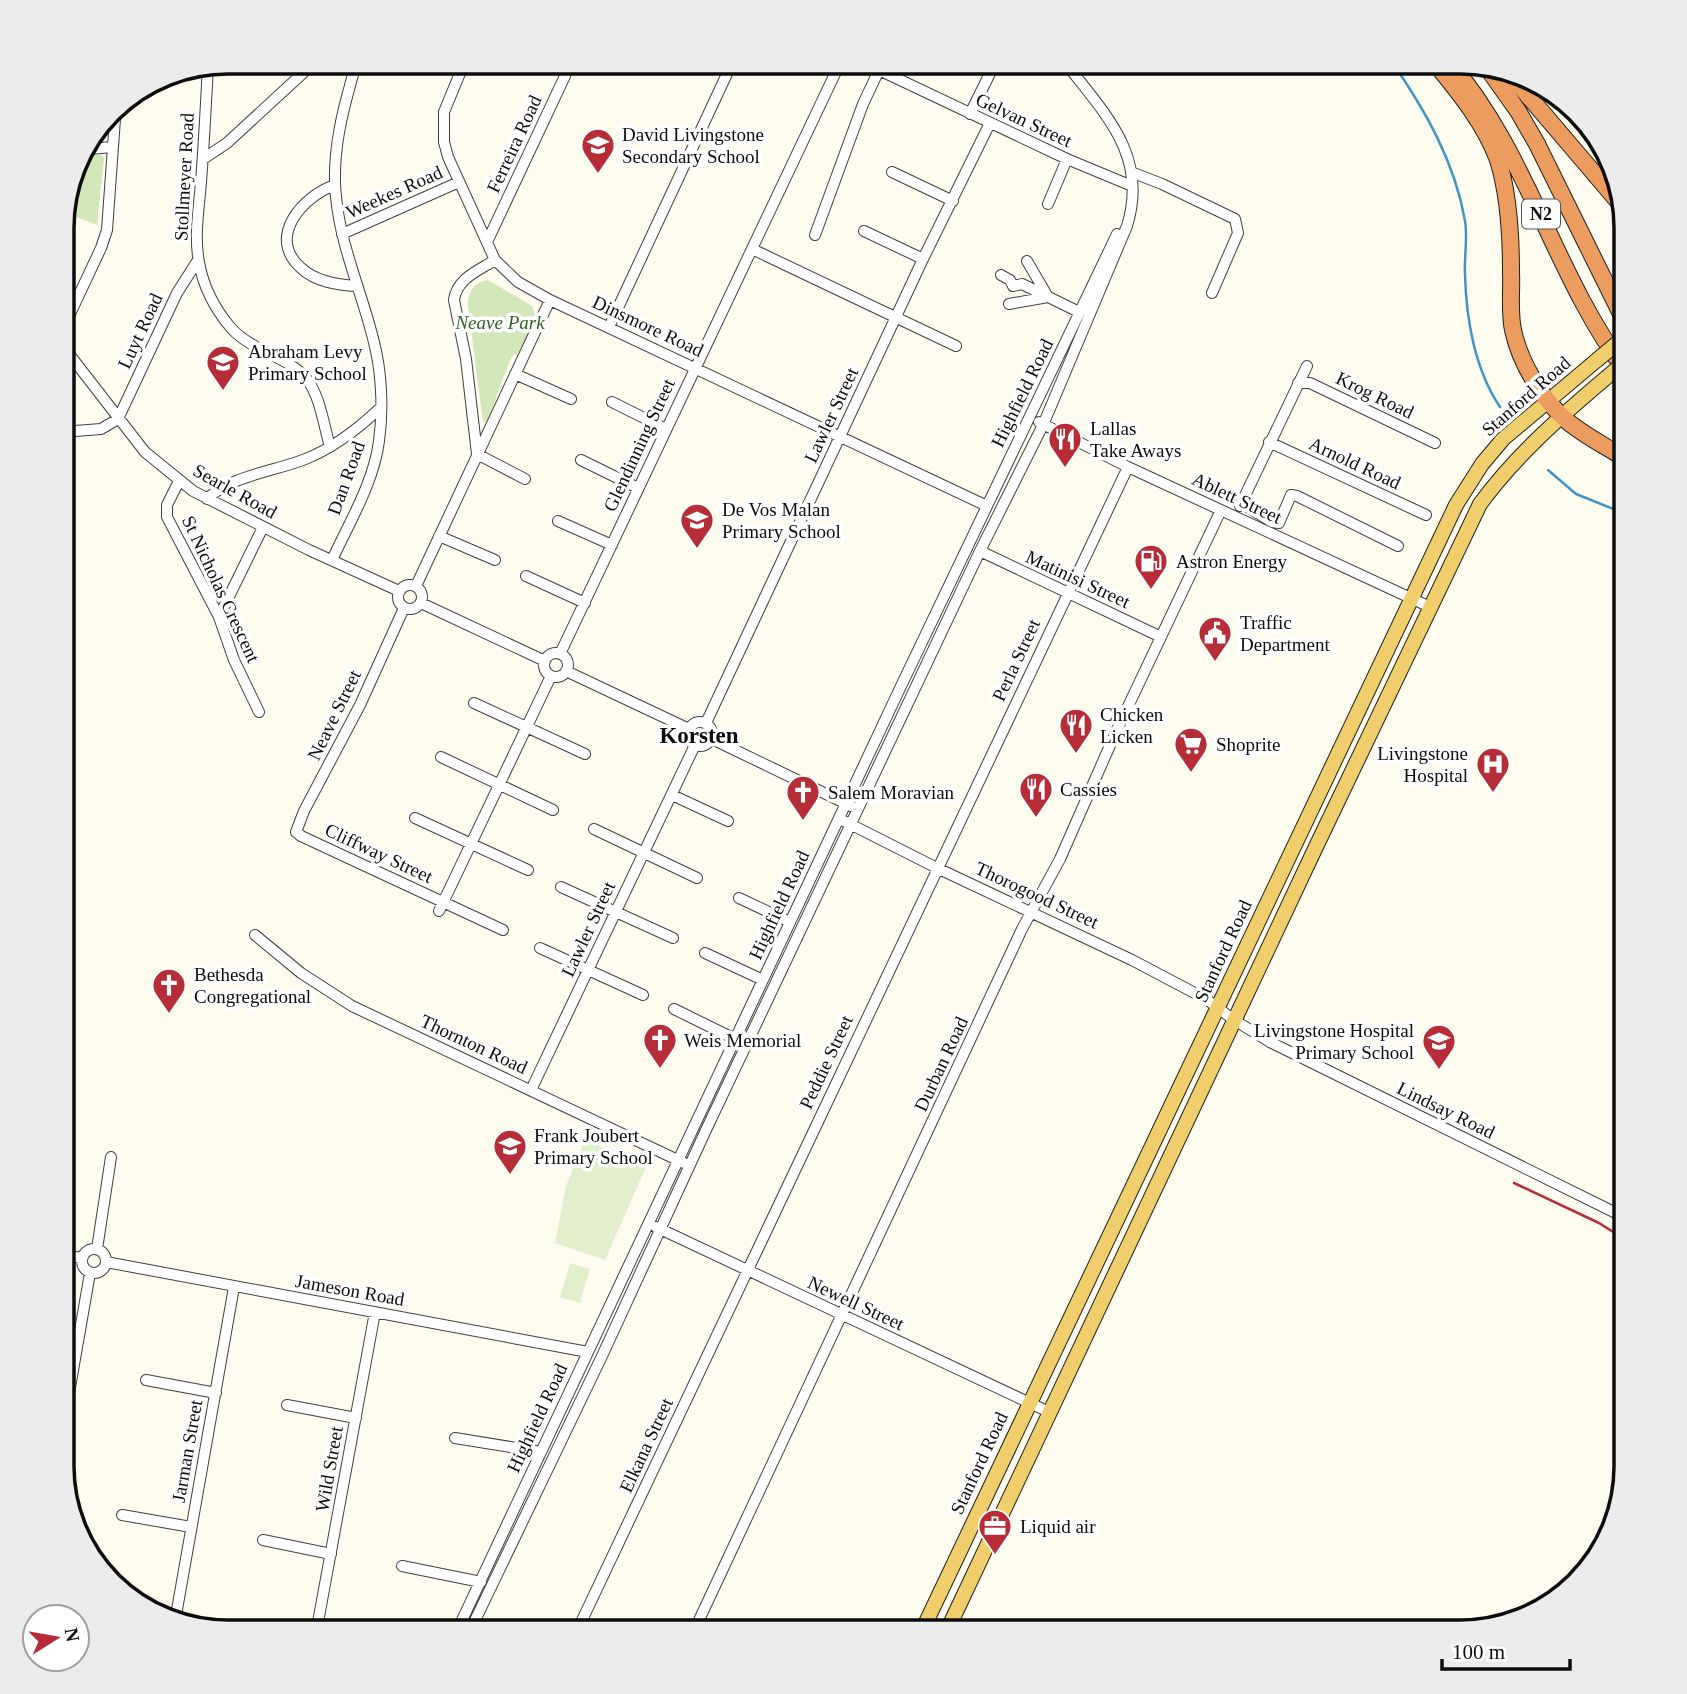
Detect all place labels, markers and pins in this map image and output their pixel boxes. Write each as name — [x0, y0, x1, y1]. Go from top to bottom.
place label: David Livingstone Secondary School — [622, 124, 764, 167]
school or university icon: David Livingstone Secondary School — [579, 126, 617, 175]
place label: Abraham Levy Primary School — [248, 341, 367, 384]
school or university icon: Abraham Levy Primary School — [204, 343, 242, 392]
place label: Lallas Take Aways — [1090, 418, 1181, 461]
restaurant icon: Lallas Take Aways — [1046, 420, 1084, 469]
place label: De Vos Malan Primary School — [722, 499, 841, 542]
school or university icon: De Vos Malan Primary School — [678, 501, 716, 550]
fuel station icon: Astron Energy — [1132, 542, 1170, 591]
place label: Astron Energy — [1176, 551, 1287, 572]
place label: Traffic Department — [1240, 612, 1330, 655]
public building icon: Traffic Department — [1196, 614, 1234, 663]
place label: Chicken Licken — [1100, 704, 1164, 747]
restaurant icon: Chicken Licken — [1057, 706, 1095, 755]
supermarket icon: Shoprite — [1172, 725, 1210, 774]
place label: Shoprite — [1216, 734, 1280, 755]
place label: Livingstone Hospital — [1377, 743, 1468, 786]
hospital icon: Livingstone Hospital — [1474, 745, 1512, 794]
restaurant icon: Cassies — [1017, 770, 1055, 819]
church icon: Salem Moravian — [784, 773, 822, 822]
place label: Cassies — [1060, 779, 1117, 800]
place label: Salem Moravian — [828, 782, 955, 803]
place label: Bethesda Congregational — [194, 964, 311, 1007]
church icon: Bethesda Congregational — [150, 966, 188, 1015]
place label: Livingstone Hospital Primary School — [1254, 1020, 1414, 1063]
church icon: Weis Memorial — [641, 1021, 679, 1070]
school or university icon: Livingstone Hospital Primary School — [1420, 1022, 1458, 1071]
place label: Weis Memorial — [684, 1030, 801, 1051]
place label: Frank Joubert Primary School — [534, 1125, 653, 1168]
school or university icon: Frank Joubert Primary School — [491, 1127, 529, 1176]
office icon: Liquid air — [976, 1507, 1014, 1556]
place label: Liquid air — [1020, 1516, 1096, 1537]

